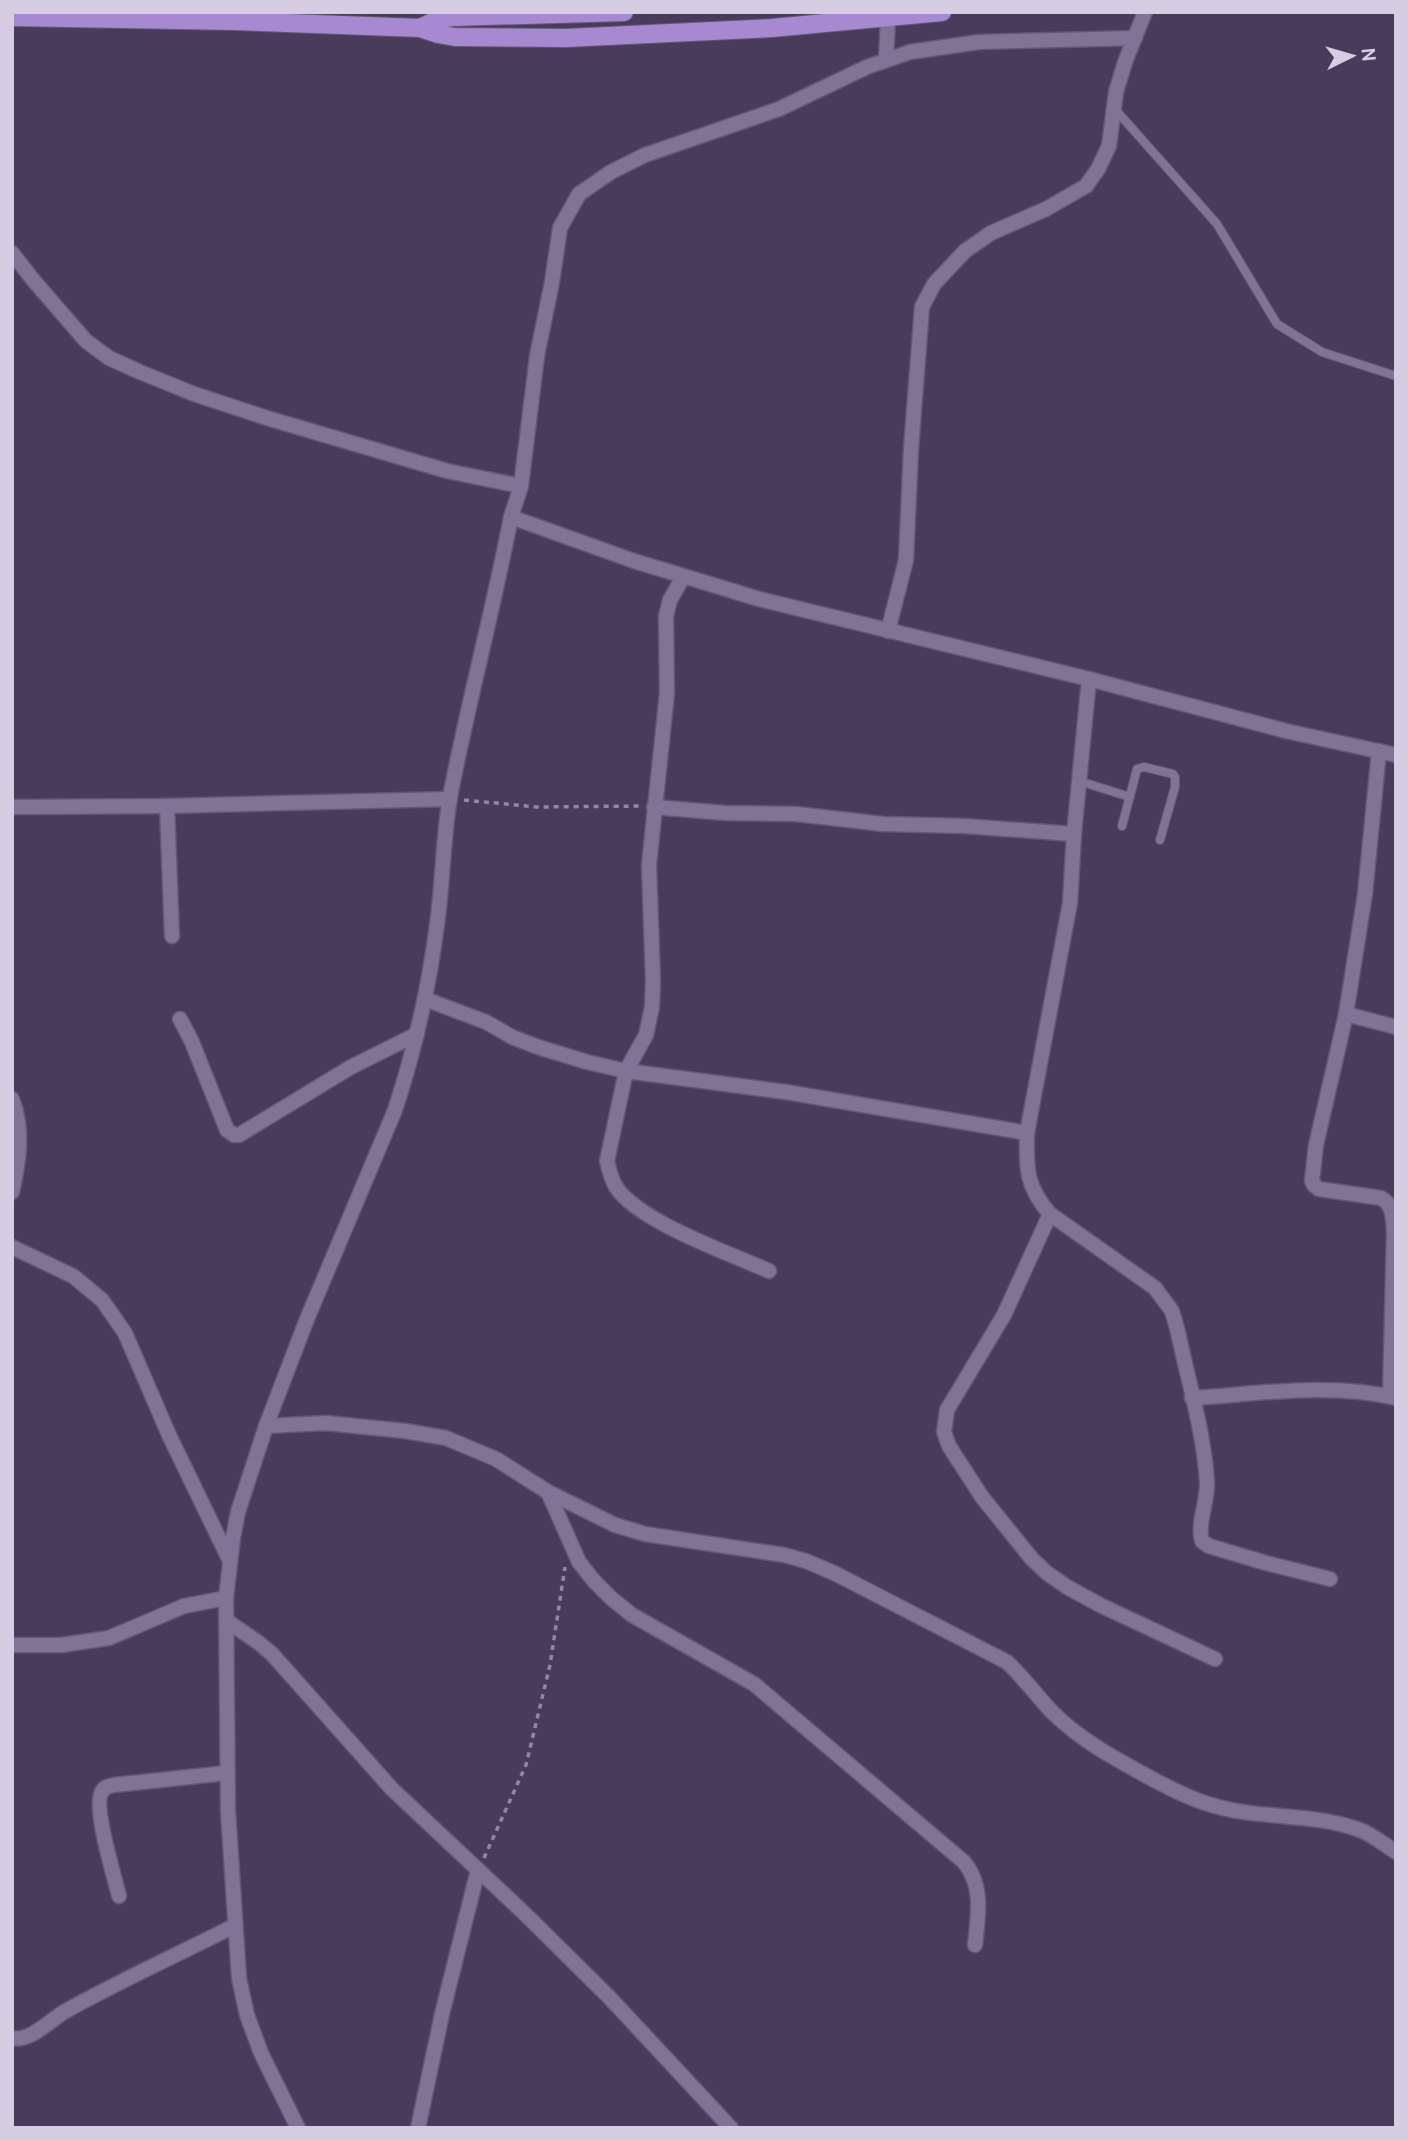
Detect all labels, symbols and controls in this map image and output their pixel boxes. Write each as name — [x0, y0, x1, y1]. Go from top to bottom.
north arrow — [1317, 21, 1387, 91]
text: N — [1356, 47, 1380, 62]

